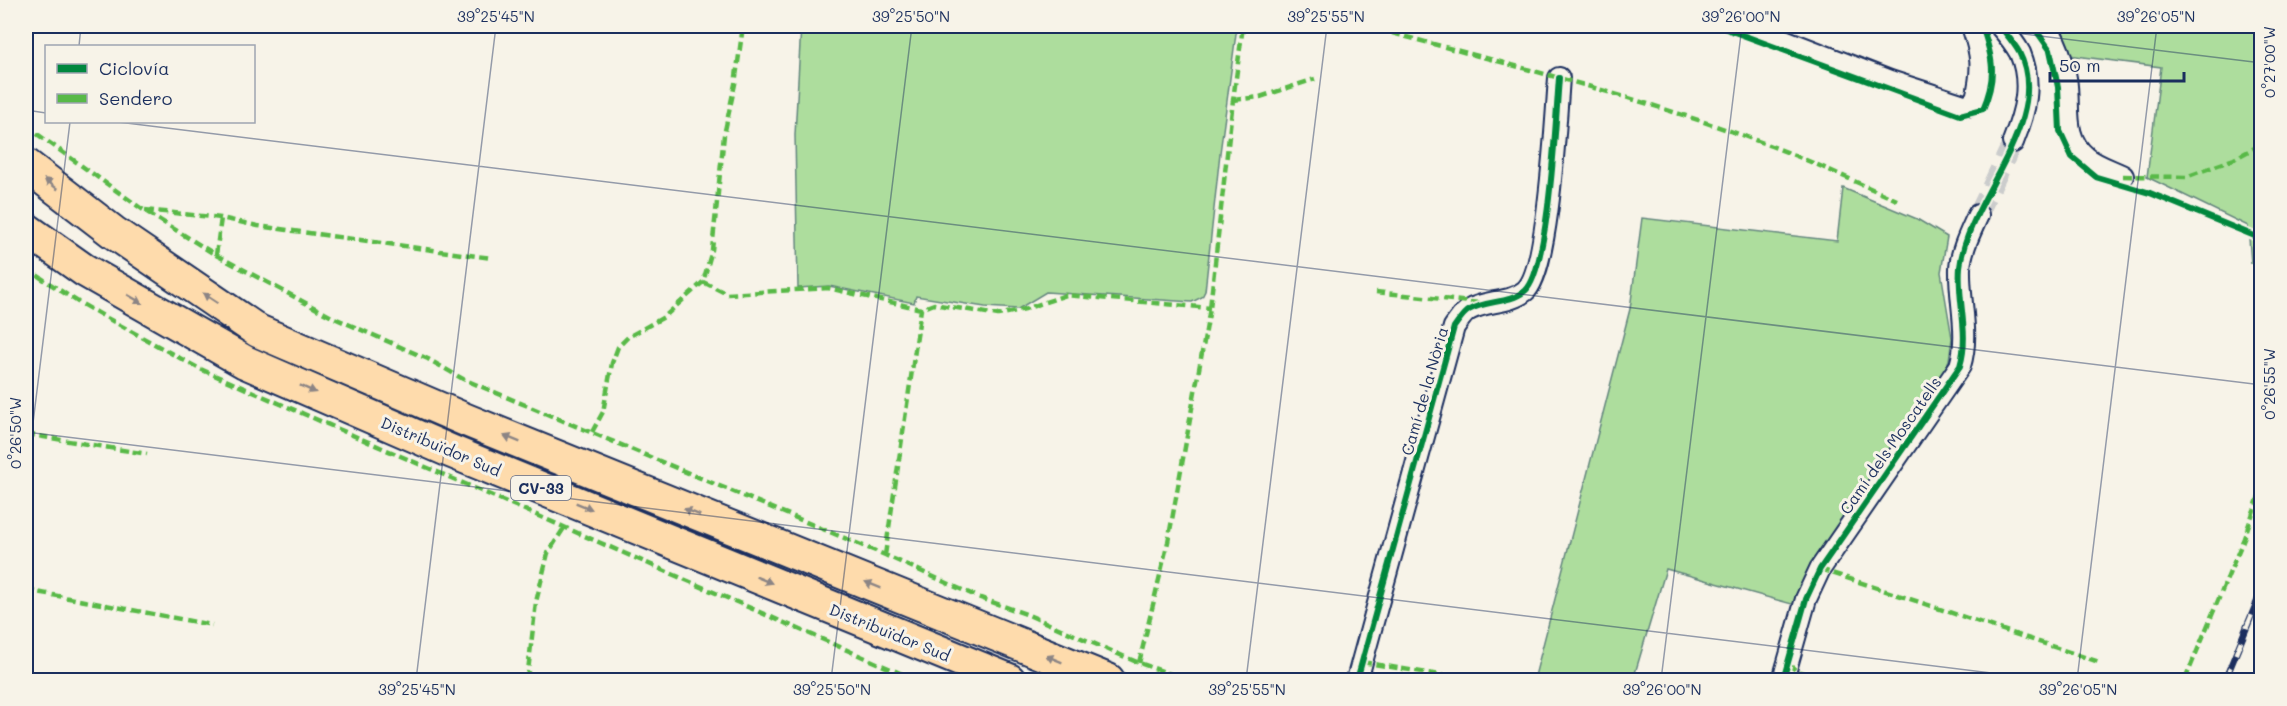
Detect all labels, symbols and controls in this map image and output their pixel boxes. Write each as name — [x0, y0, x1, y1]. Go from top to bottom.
text: 39°25'45"N — [457, 6, 535, 26]
text: 39°25'50"N — [872, 6, 950, 26]
text: 39°25'55"N — [1287, 6, 1365, 26]
text: 39°26'00"N — [1701, 6, 1781, 26]
text: 39°26'05"N — [2117, 6, 2195, 26]
text: 0°27'00"W — [2259, 26, 2279, 98]
legend — [45, 45, 255, 123]
scale bar — [2050, 45, 2184, 83]
text: 50 m — [2059, 53, 2101, 77]
text: Ciclovía — [99, 56, 170, 80]
text: Sendero — [99, 86, 173, 110]
one-way arrow — [44, 179, 59, 191]
one-way arrow — [202, 292, 218, 304]
one-way arrow — [127, 294, 143, 305]
street label: Camí de la Nòria — [1396, 324, 1452, 458]
text: 0°26'55"W — [2259, 348, 2279, 420]
street label: Camí dels Moscatells — [1835, 372, 1945, 518]
one-way arrow — [299, 384, 317, 394]
text: 0°26'50"W — [5, 397, 25, 469]
street label: Distribuïdor Sud — [378, 411, 504, 481]
one-way arrow — [502, 434, 520, 444]
road number: CV-33 — [511, 476, 571, 500]
one-way arrow — [575, 502, 593, 511]
one-way arrow — [683, 507, 701, 517]
one-way arrow — [756, 575, 774, 585]
one-way arrow — [864, 580, 882, 589]
street label: Distribuïdor Sud — [827, 598, 953, 666]
one-way arrow — [1044, 653, 1062, 663]
text: 39°25'45"N — [378, 679, 456, 699]
text: 39°25'50"N — [793, 679, 871, 699]
text: 39°25'55"N — [1208, 679, 1286, 699]
text: 39°26'00"N — [1622, 679, 1702, 699]
text: 39°26'05"N — [2039, 679, 2117, 699]

